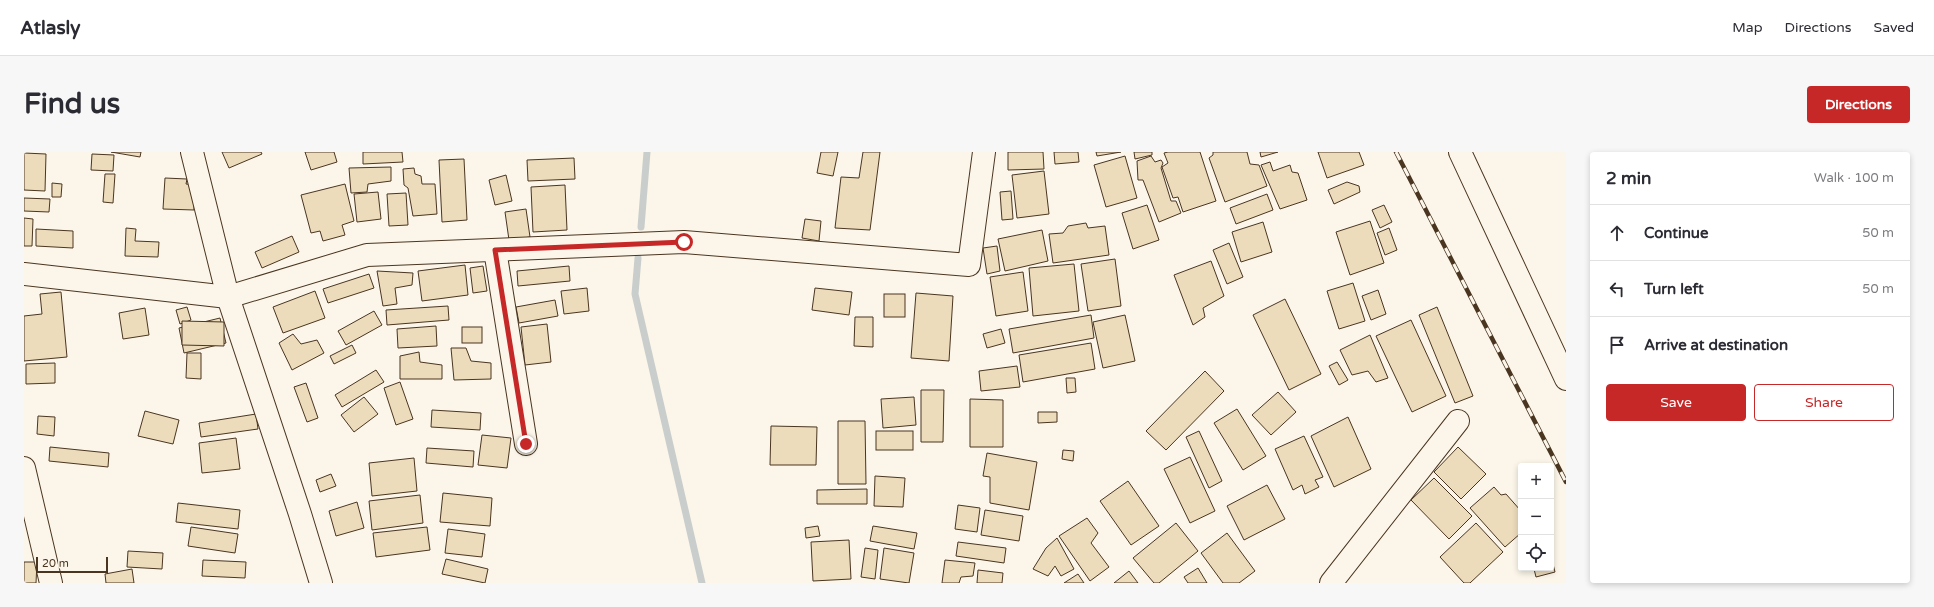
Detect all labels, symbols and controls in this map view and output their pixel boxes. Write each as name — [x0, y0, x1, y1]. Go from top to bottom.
text: Atlasly — [20, 17, 80, 39]
text: Map — [1732, 19, 1763, 36]
text: Directions — [1785, 19, 1852, 36]
text: Saved — [1874, 19, 1914, 36]
button: Directions — [1807, 86, 1910, 123]
text: Find us — [24, 87, 120, 121]
text: 2 min — [1606, 168, 1651, 189]
text: Walk · 100 m — [1814, 170, 1894, 186]
icon: ahead — [1606, 222, 1628, 244]
text: Continue — [1644, 224, 1708, 242]
text: 50 m — [1862, 225, 1894, 241]
route start — [675, 233, 693, 251]
icon: left — [1606, 278, 1628, 300]
text: Turn left — [1644, 280, 1704, 298]
text: 50 m — [1862, 281, 1894, 297]
icon: arrive — [1606, 334, 1628, 356]
text: Arrive at destination — [1644, 336, 1788, 354]
button: Save — [1606, 384, 1746, 421]
button: Share — [1754, 384, 1894, 421]
route end — [517, 435, 535, 453]
map controls — [1518, 463, 1554, 571]
button: + — [1518, 463, 1554, 499]
button: − — [1518, 499, 1554, 535]
button: locate — [1518, 535, 1554, 571]
scale bar — [36, 555, 108, 574]
text: 20 m — [42, 557, 69, 570]

